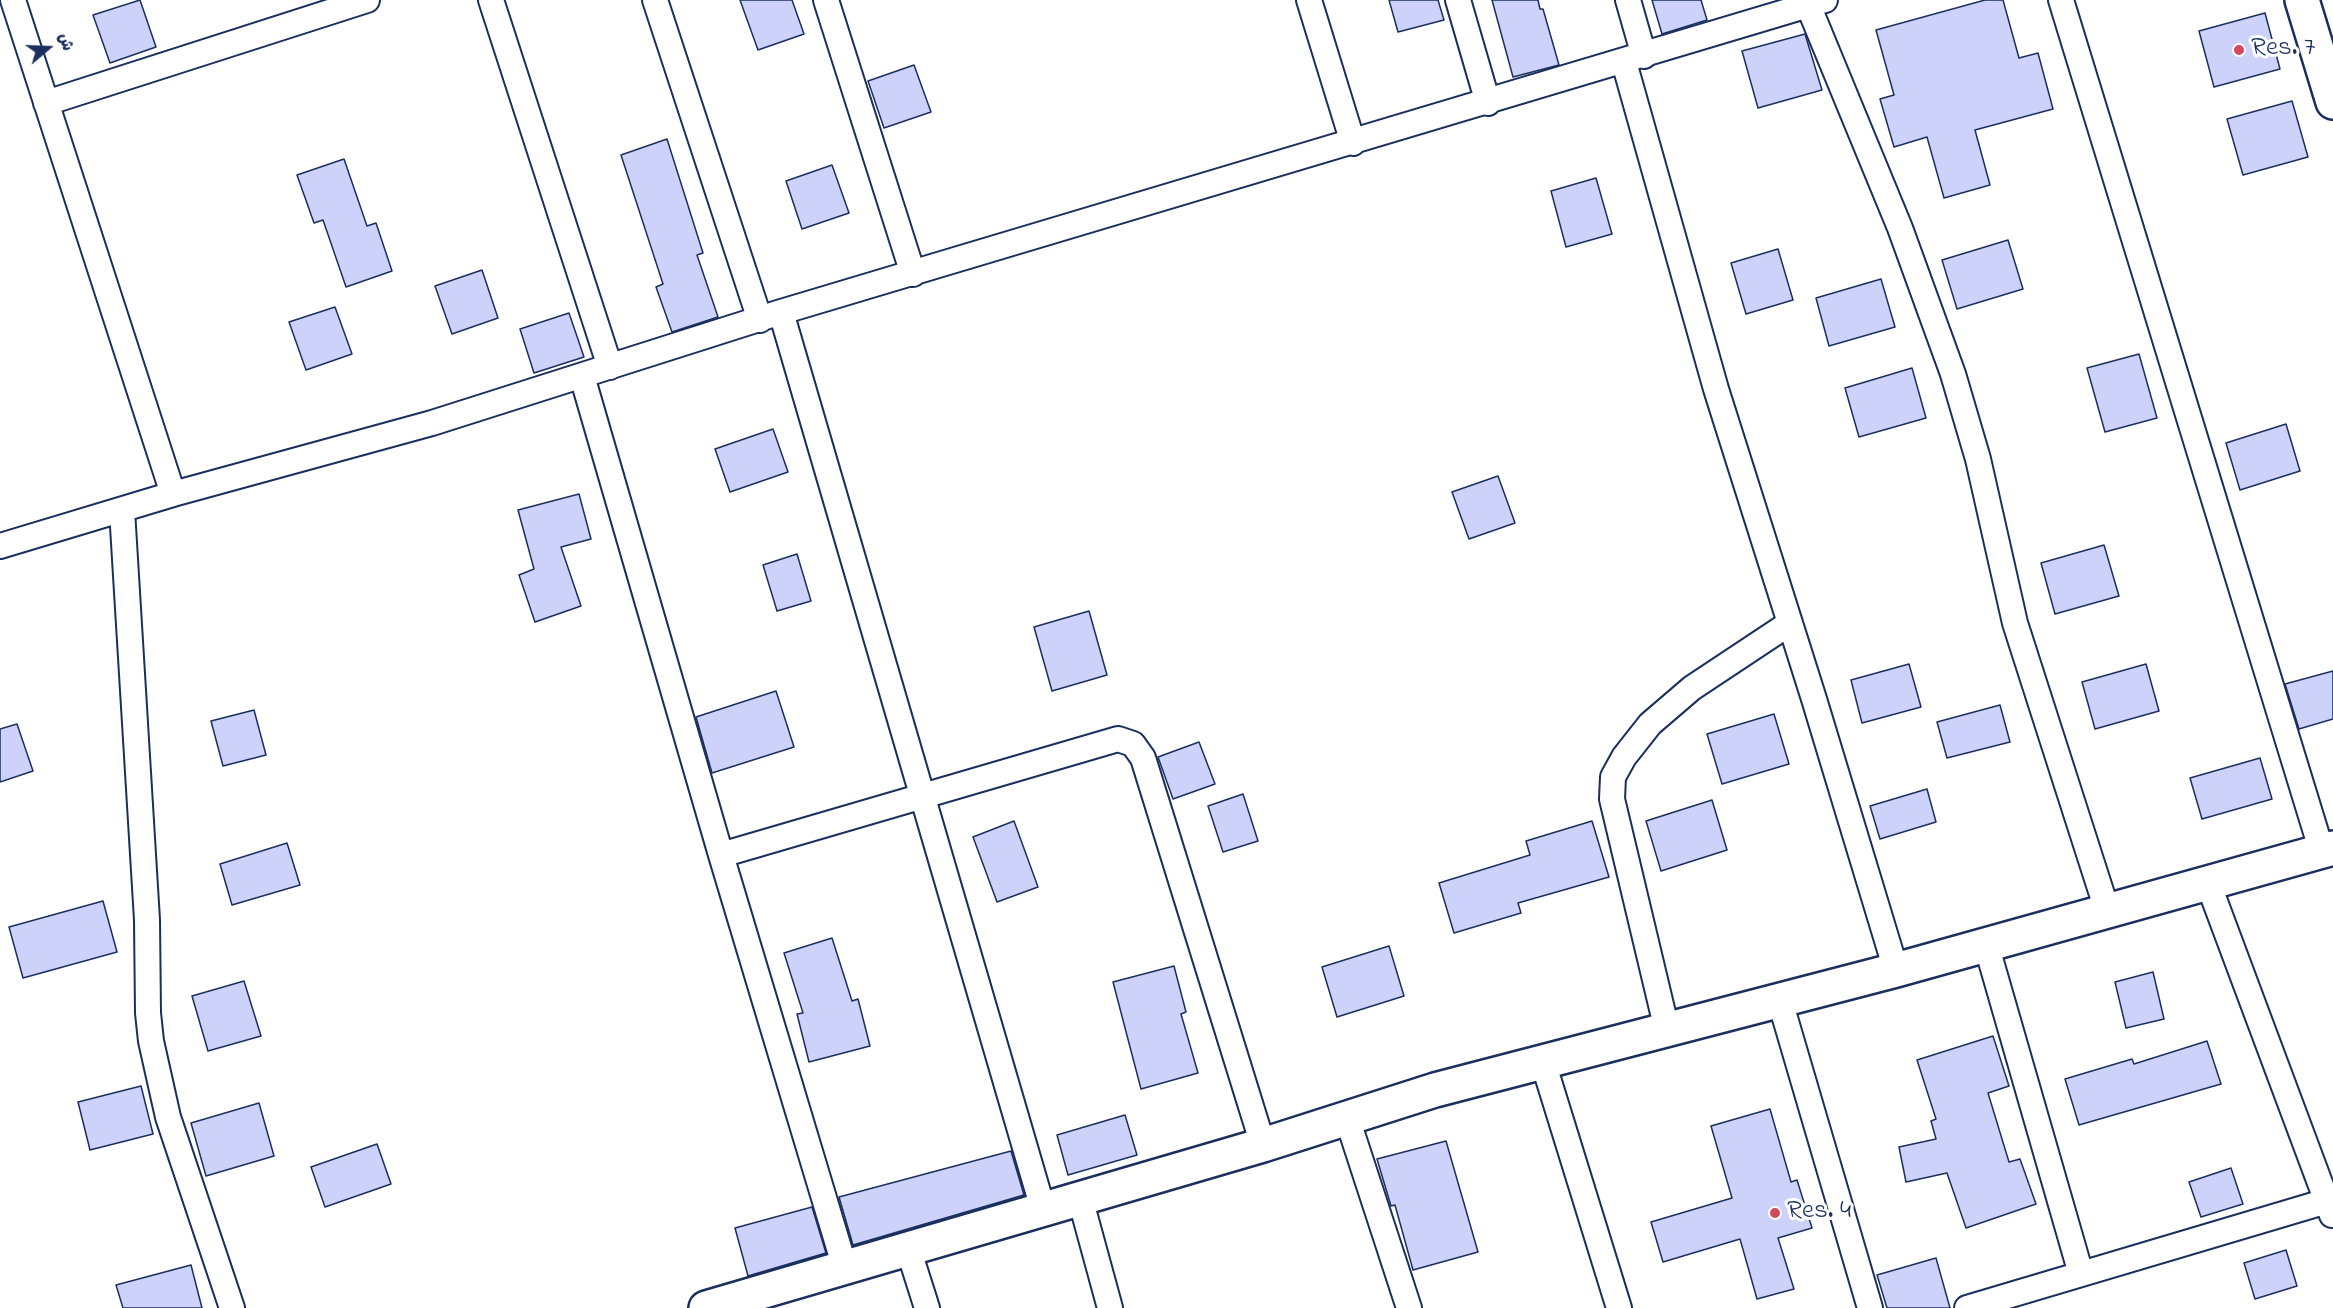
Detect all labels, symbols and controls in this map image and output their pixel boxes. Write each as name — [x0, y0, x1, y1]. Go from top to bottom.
north arrow — [18, 18, 78, 78]
text: ش — [51, 30, 79, 54]
place label: Res. 7 — [2251, 34, 2315, 66]
marker: Res. 7 — [2232, 43, 2246, 57]
place label: Res. 4 — [1787, 1197, 1851, 1229]
marker: Res. 4 — [1768, 1206, 1782, 1220]

